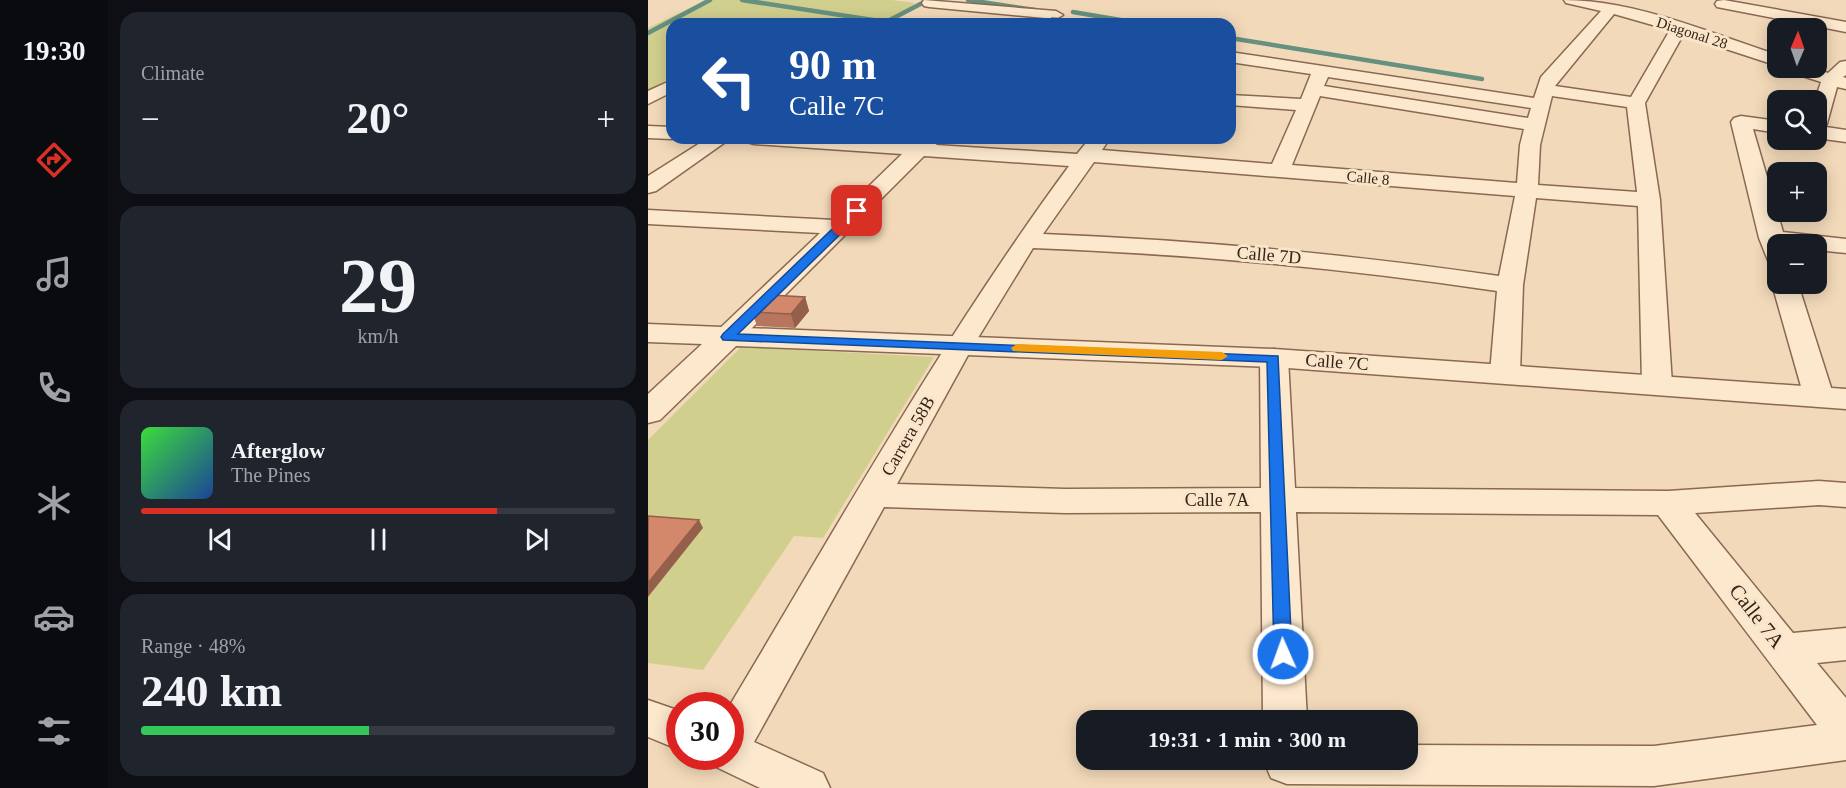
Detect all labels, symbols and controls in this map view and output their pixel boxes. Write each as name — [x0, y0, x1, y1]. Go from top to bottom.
street label: Diagonal 28 — [1654, 14, 1730, 52]
north arrow — [1767, 18, 1827, 78]
map controls — [1767, 18, 1827, 294]
text: 19:30 — [23, 36, 86, 66]
icon: left — [690, 42, 768, 120]
text: 90 m — [789, 42, 877, 88]
text: Climate — [141, 62, 204, 84]
button: search — [1767, 90, 1827, 150]
text: Calle 7C — [789, 91, 884, 121]
text: 20° — [347, 93, 410, 143]
text: − — [141, 101, 160, 137]
text: + — [596, 101, 615, 137]
icon: directions — [33, 139, 75, 181]
button: + — [1767, 162, 1827, 222]
street label: Calle 8 — [1346, 168, 1390, 188]
pin — [831, 185, 882, 236]
icon: arrive — [840, 194, 873, 227]
button: − — [1767, 234, 1827, 294]
text: 29 — [339, 242, 417, 329]
street label: Calle 7D — [1236, 242, 1302, 268]
icon: music — [33, 253, 75, 295]
text: km/h — [357, 325, 399, 347]
street label: Calle 7C — [1305, 350, 1369, 374]
icon: phone — [33, 367, 75, 409]
street label: Carrera 58B — [877, 393, 939, 479]
text: Afterglow — [231, 438, 325, 463]
text: The Pines — [231, 464, 310, 486]
icon: climate — [33, 482, 75, 524]
street label: Calle 7A — [1185, 490, 1249, 510]
icon: previous — [204, 523, 237, 556]
icon: pause — [362, 523, 395, 556]
icon: next — [520, 523, 553, 556]
street label: Calle 7A — [1724, 579, 1790, 654]
icon: car — [33, 596, 75, 638]
position arrow — [1251, 622, 1315, 686]
text: Range · 48% — [141, 635, 245, 657]
text: 240 km — [141, 666, 282, 716]
speed limit sign: 30 — [666, 692, 744, 770]
icon: filters — [33, 710, 75, 752]
text: 19:31 · 1 min · 300 m — [1148, 727, 1346, 752]

